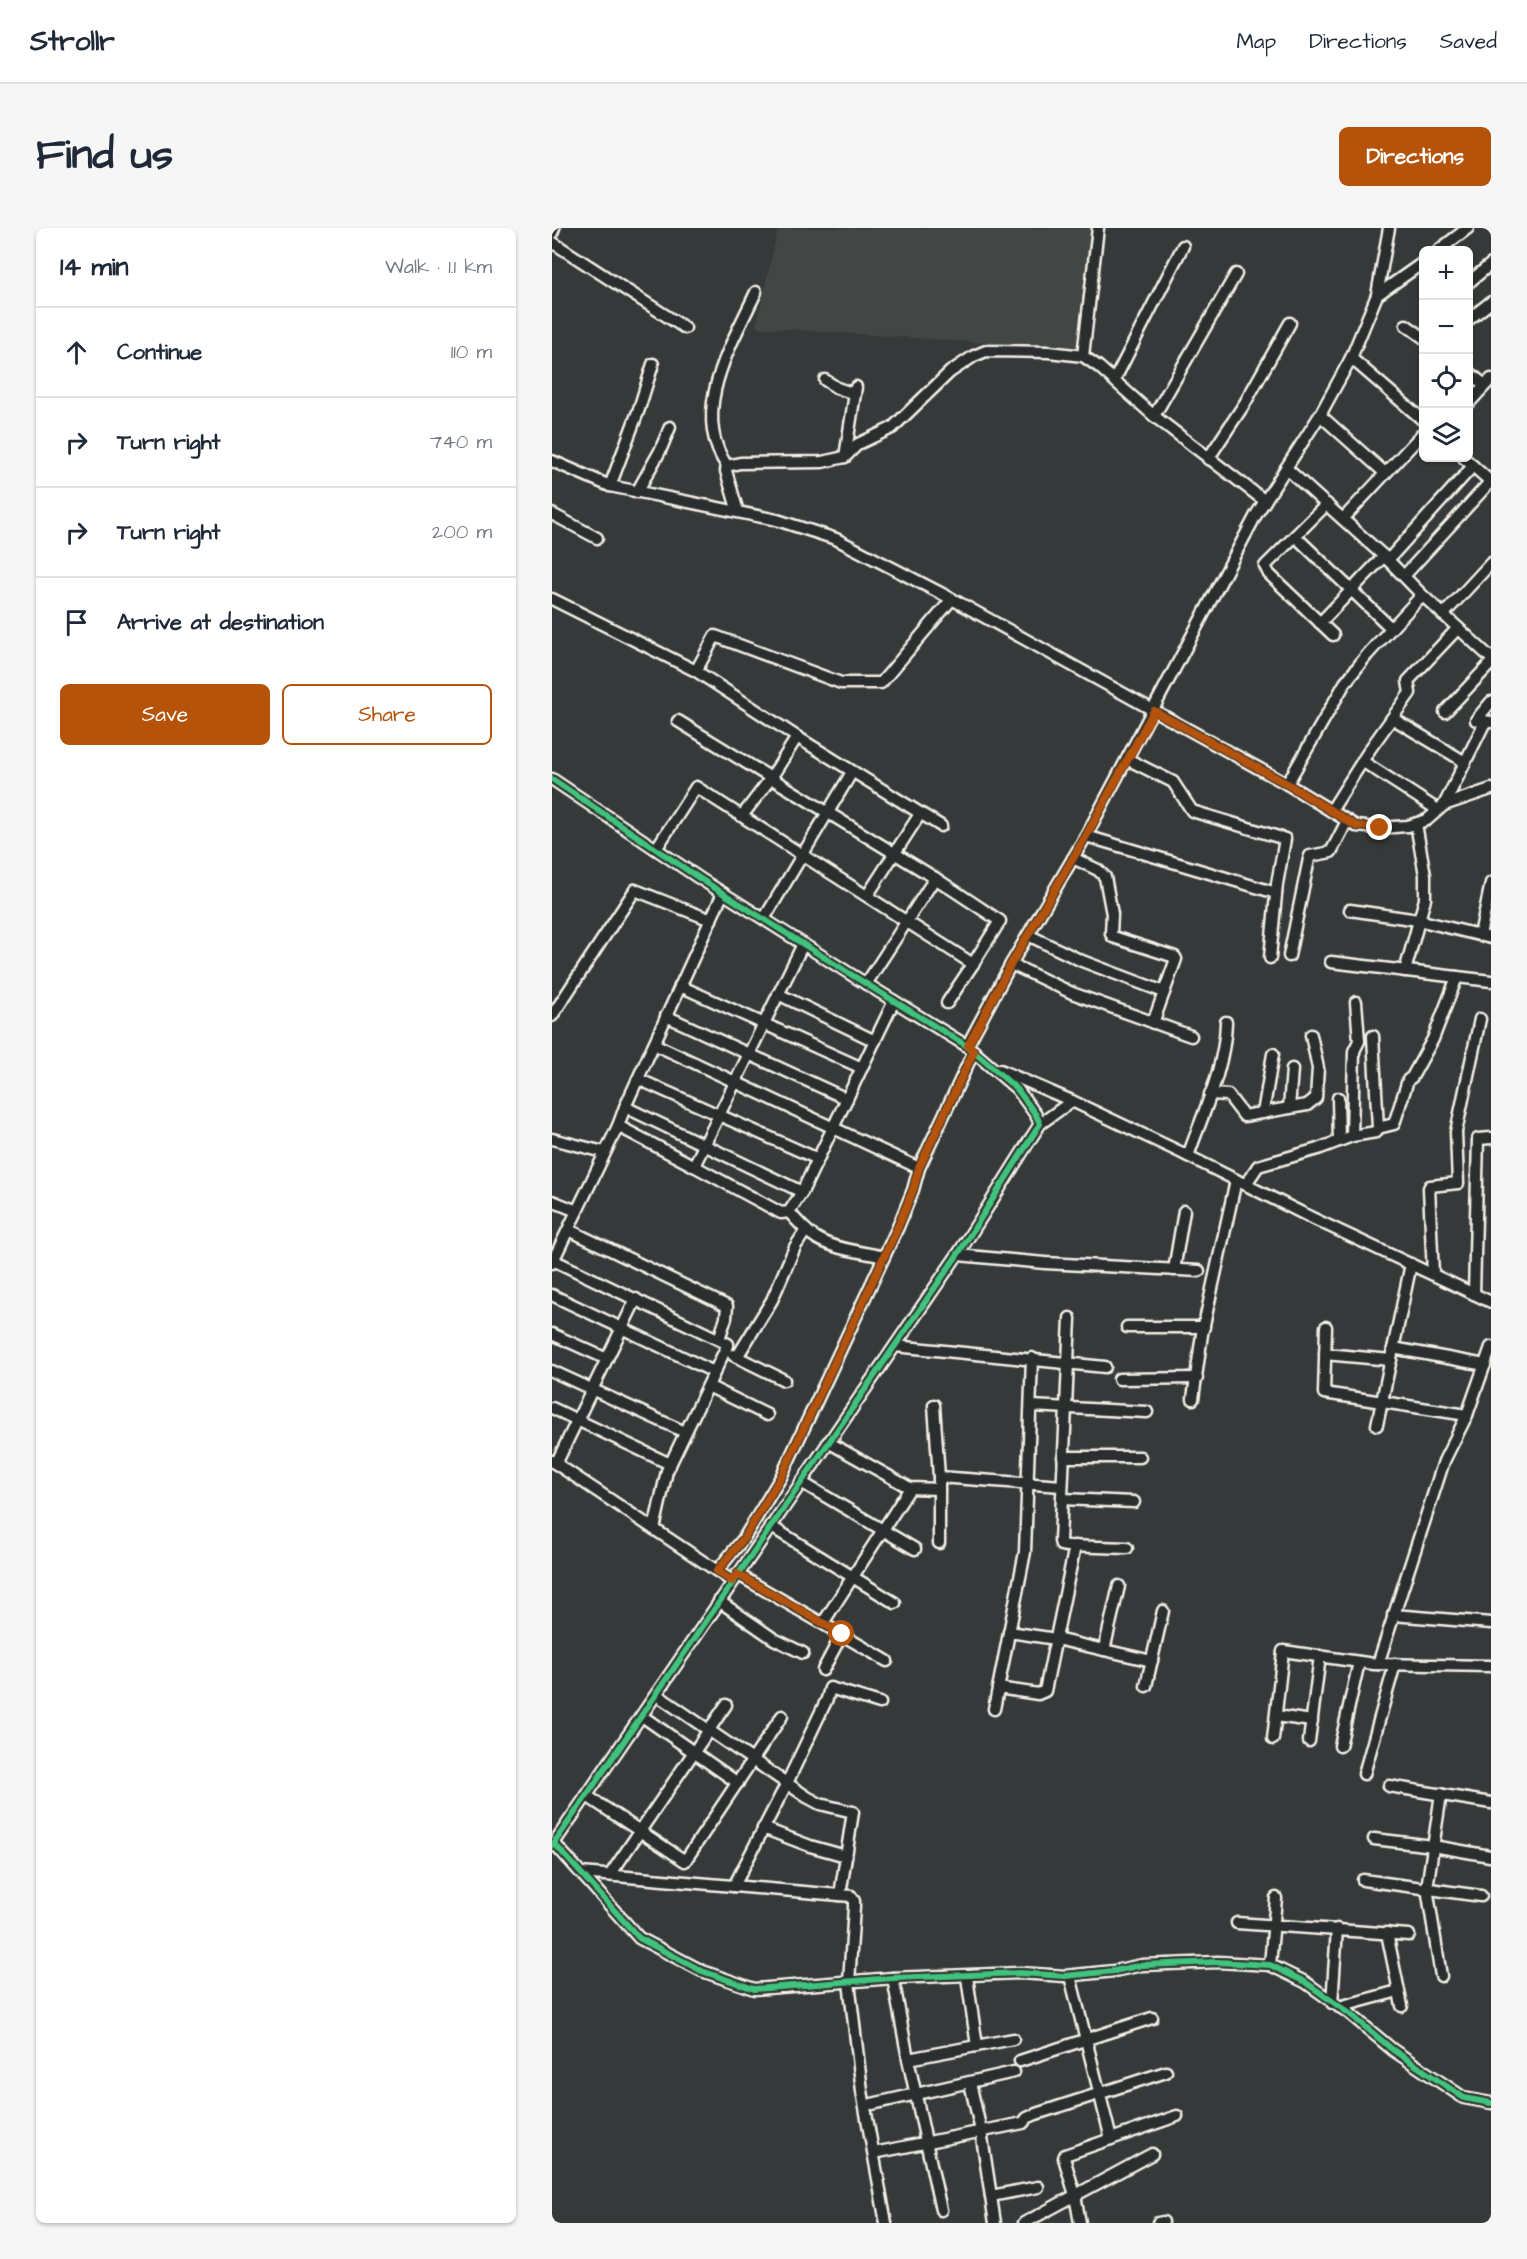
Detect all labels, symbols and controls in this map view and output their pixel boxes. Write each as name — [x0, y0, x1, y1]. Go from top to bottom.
text: Strollr — [30, 22, 115, 61]
text: Map — [1236, 27, 1276, 56]
text: Directions — [1309, 27, 1407, 56]
text: Saved — [1440, 27, 1497, 56]
text: Find us — [36, 127, 173, 185]
button: Directions — [1339, 127, 1491, 186]
map controls — [1419, 246, 1473, 462]
button: + — [1419, 246, 1473, 300]
text: 14 min — [60, 249, 129, 285]
text: Walk · 1.1 km — [385, 253, 492, 281]
button: − — [1419, 300, 1473, 354]
icon: ahead — [60, 336, 93, 369]
text: Continue — [117, 337, 202, 368]
text: 110 m — [451, 338, 492, 366]
button: locate — [1419, 354, 1473, 408]
button: layers — [1419, 408, 1473, 462]
icon: right — [60, 426, 93, 459]
text: Turn right — [117, 427, 220, 458]
text: 740 m — [430, 428, 492, 456]
icon: right — [60, 516, 93, 549]
text: Turn right — [117, 517, 220, 548]
text: 200 m — [432, 518, 492, 546]
icon: arrive — [60, 606, 93, 639]
text: Arrive at destination — [117, 607, 324, 638]
button: Save — [60, 684, 270, 745]
button: Share — [282, 684, 492, 745]
route end — [1366, 814, 1392, 840]
route start — [828, 1620, 854, 1646]

